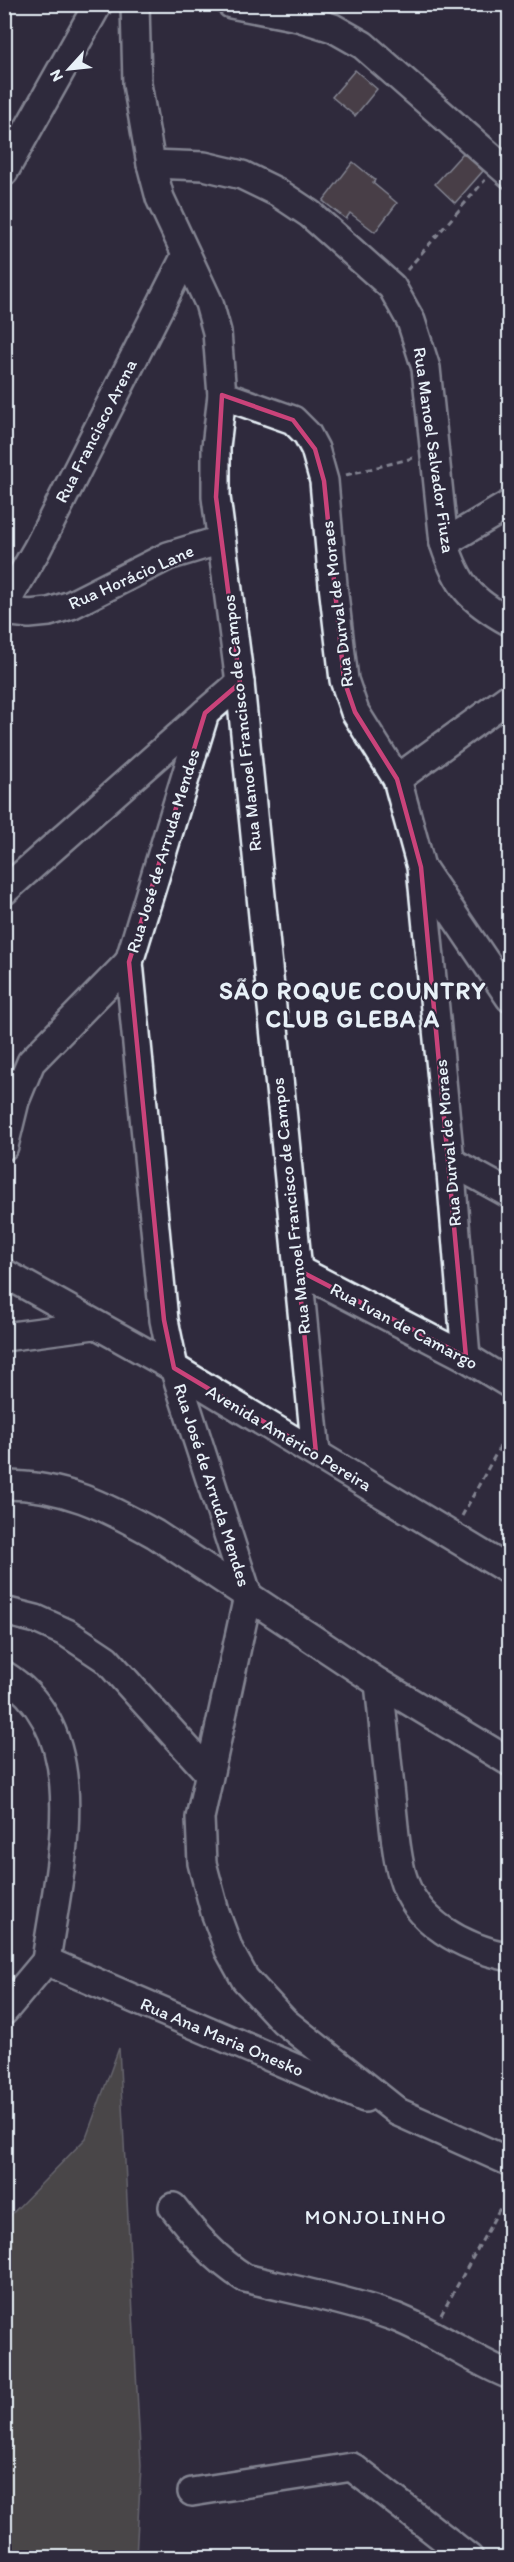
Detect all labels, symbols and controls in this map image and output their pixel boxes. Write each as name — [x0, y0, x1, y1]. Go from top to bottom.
north arrow — [39, 39, 99, 99]
text: N — [45, 66, 67, 85]
street label: Rua Manoel Salvador Fiuza — [409, 346, 459, 555]
street label: Rua Francisco Arena — [50, 355, 142, 507]
street label: Rua Durval de Moraes — [316, 519, 358, 689]
street label: Rua Horácio Lane — [65, 539, 197, 615]
street label: Rua Manoel Francisco de Campos — [218, 593, 266, 853]
street label: Rua José de Arruda Mendes — [121, 746, 205, 956]
district label: SÃO ROQUE COUNTRY CLUB GLEBA A — [219, 976, 487, 1033]
street label: Rua Durval de Moraes — [430, 1058, 466, 1228]
street label: Rua Manoel Francisco de Campos — [267, 1076, 315, 1336]
street label: Rua Ivan de Camargo — [326, 1278, 482, 1374]
street label: Avenida Américo Pereira — [202, 1380, 376, 1497]
street label: Rua José de Arruda Mendes — [169, 1381, 255, 1589]
street label: Rua Ana Maria Onesko — [137, 1993, 307, 2081]
district label: MONJOLINHO — [305, 2205, 447, 2229]

